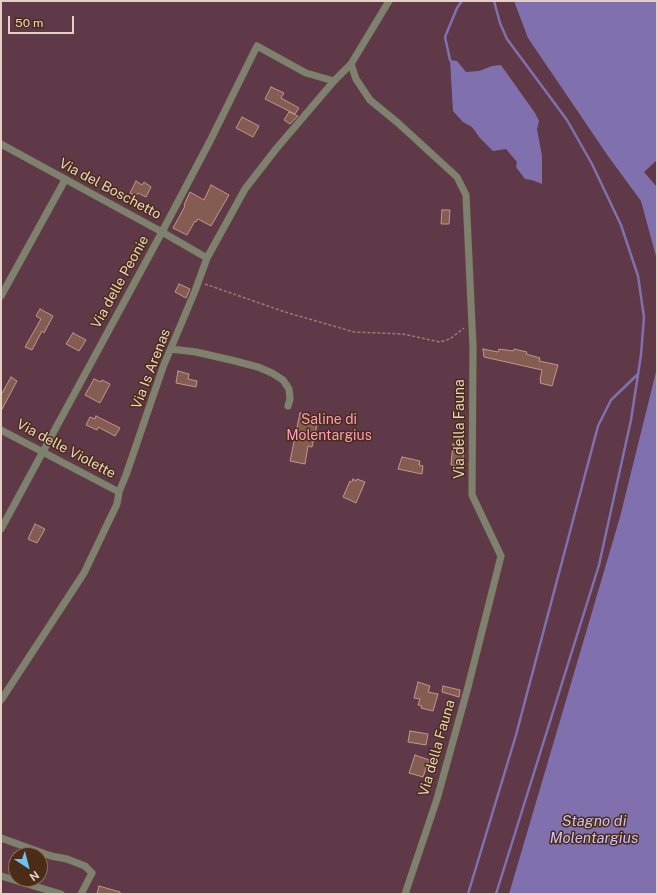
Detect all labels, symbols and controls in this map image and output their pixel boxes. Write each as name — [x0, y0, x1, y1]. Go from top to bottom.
scale bar — [10, 8, 76, 34]
text: 50 m — [15, 16, 43, 30]
street label: Via del Boschetto — [56, 155, 164, 223]
street label: Via delle Peonie — [88, 233, 152, 331]
street label: Via Is Arenas — [128, 327, 174, 411]
street label: Via della Fauna — [452, 379, 468, 479]
park label: Saline di Molentargius — [286, 412, 372, 444]
street label: Via delle Violette — [14, 416, 118, 482]
street label: Via della Fauna — [415, 698, 459, 798]
water label: Stagno di Molentargius — [550, 812, 638, 847]
north arrow — [8, 847, 48, 887]
text: N — [27, 869, 41, 883]

